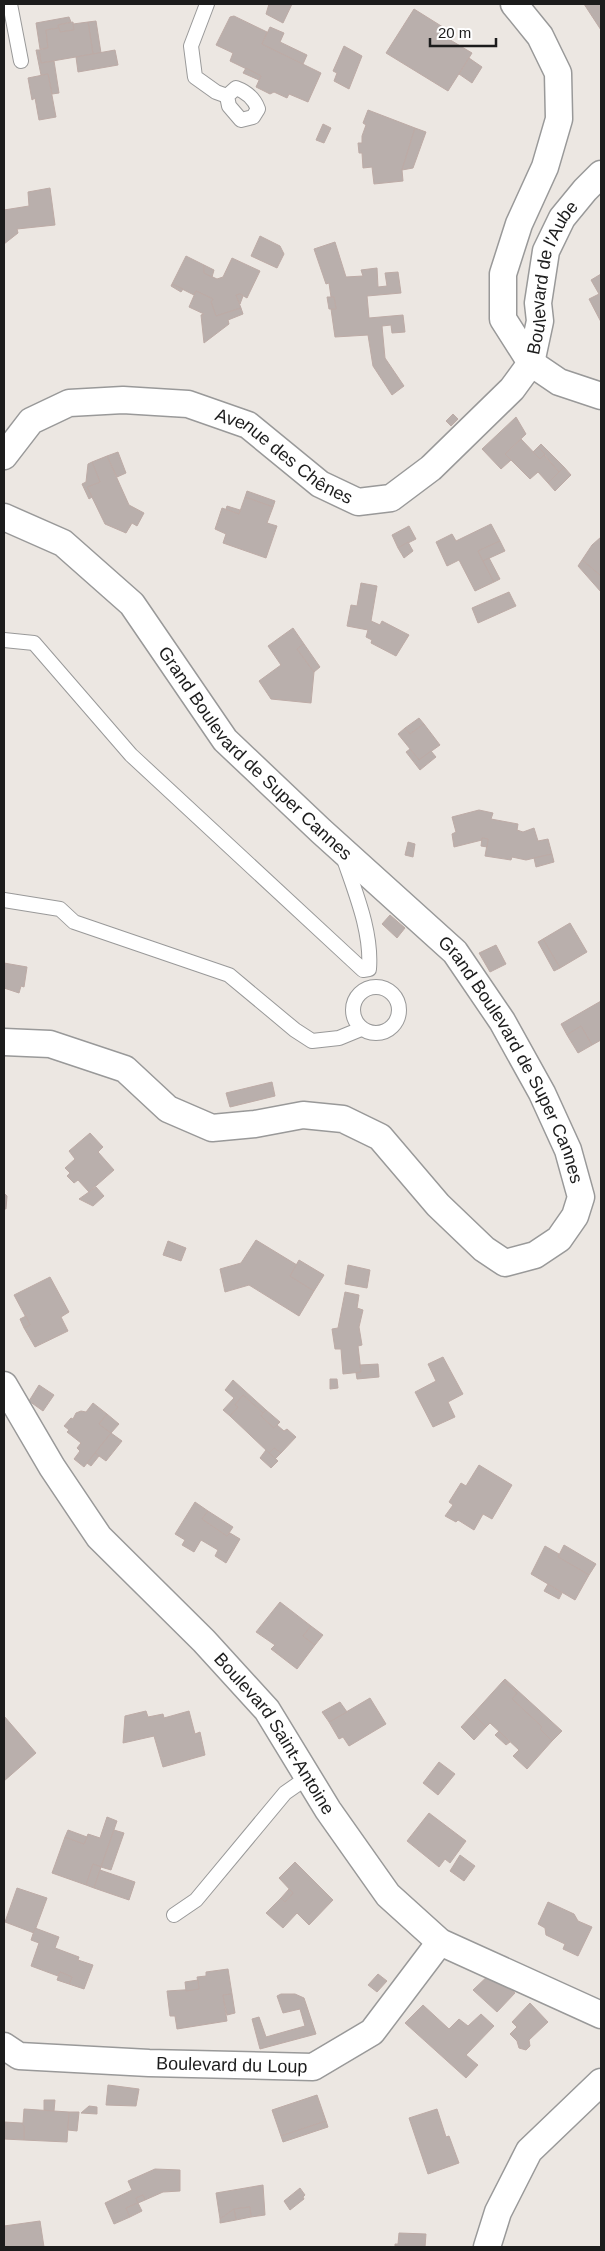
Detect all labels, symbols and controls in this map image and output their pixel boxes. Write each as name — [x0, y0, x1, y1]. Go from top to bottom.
scale bar — [430, 15, 496, 47]
text: 20 m — [438, 24, 471, 41]
street label: Boulevard de l'Aube — [523, 197, 582, 356]
street label: Avenue des Chênes — [213, 404, 356, 508]
street label: Grand Boulevard de Super Cannes — [154, 643, 356, 864]
street label: Grand Boulevard de Super Cannes — [434, 932, 587, 1185]
street label: Boulevard Saint-Antoine — [210, 1649, 338, 1818]
street label: Boulevard du Loup — [156, 2053, 308, 2077]

